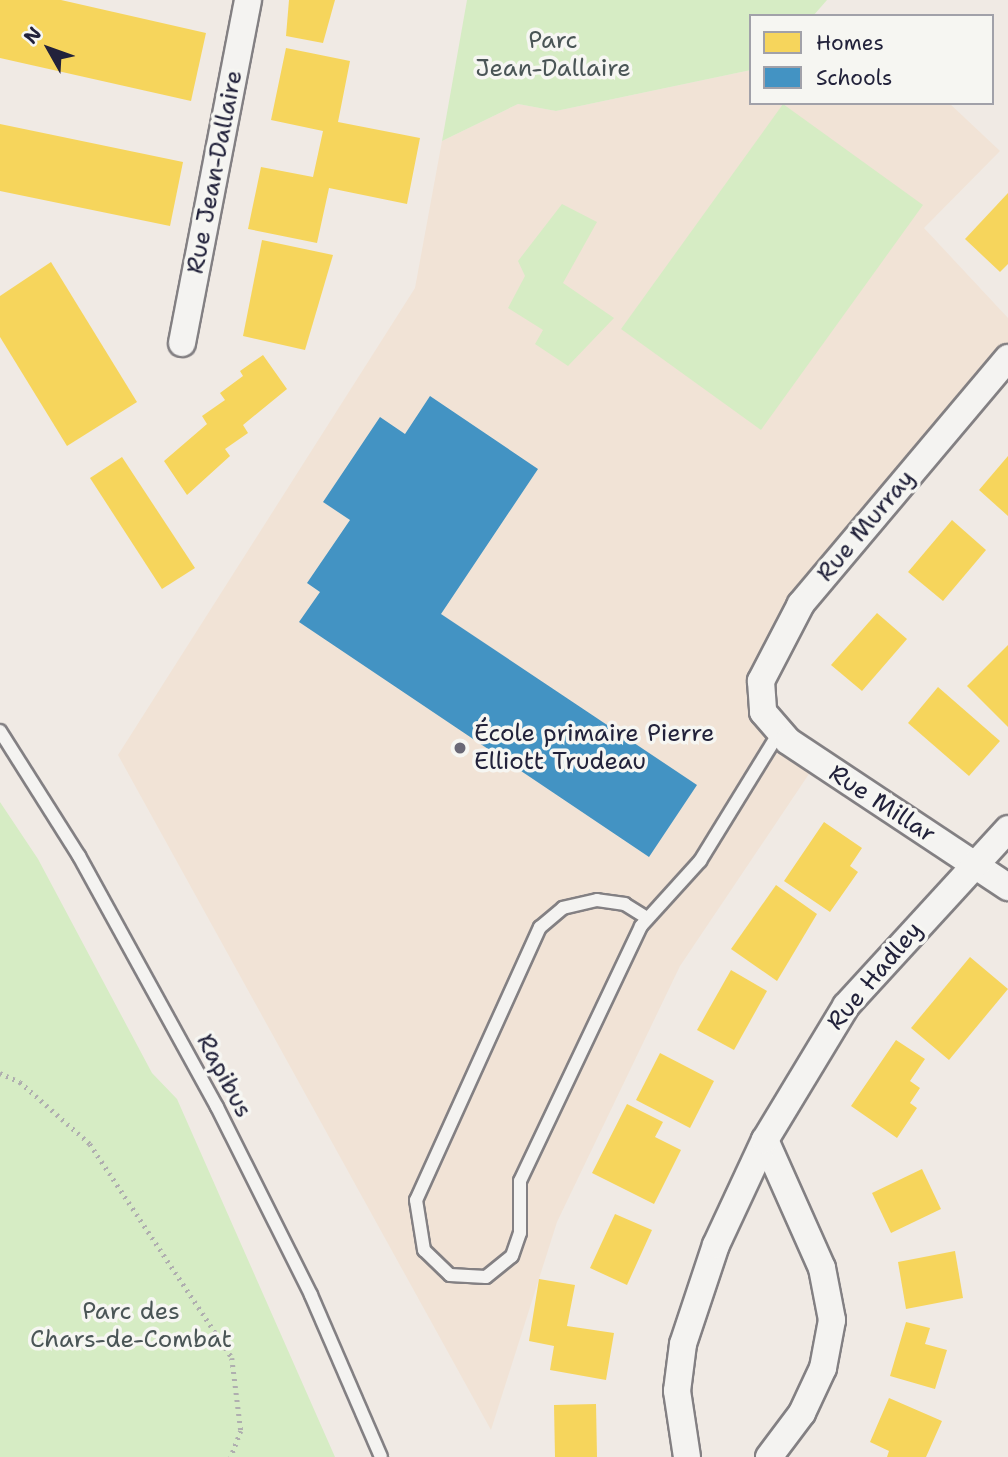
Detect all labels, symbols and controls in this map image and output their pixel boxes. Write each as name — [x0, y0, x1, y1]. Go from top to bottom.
north arrow — [14, 14, 84, 84]
legend — [749, 14, 994, 105]
text: N — [18, 21, 47, 49]
park label: Parc Jean-Dallaire — [475, 27, 631, 83]
text: Homes — [816, 29, 884, 57]
text: Schools — [816, 64, 892, 92]
street label: Rue Jean-Dallaire — [181, 68, 249, 276]
street label: Rue Murray — [811, 464, 921, 588]
place label: École primaire Pierre Elliott Trudeau — [474, 720, 715, 776]
marker: École primaire Pierre Elliott Trudeau — [452, 740, 468, 756]
street label: Rue Millar — [823, 759, 941, 849]
street label: Rue Hadley — [821, 916, 929, 1036]
street label: Rapibus — [190, 1029, 258, 1123]
park label: Parc des Chars-de-Combat — [30, 1298, 232, 1354]

